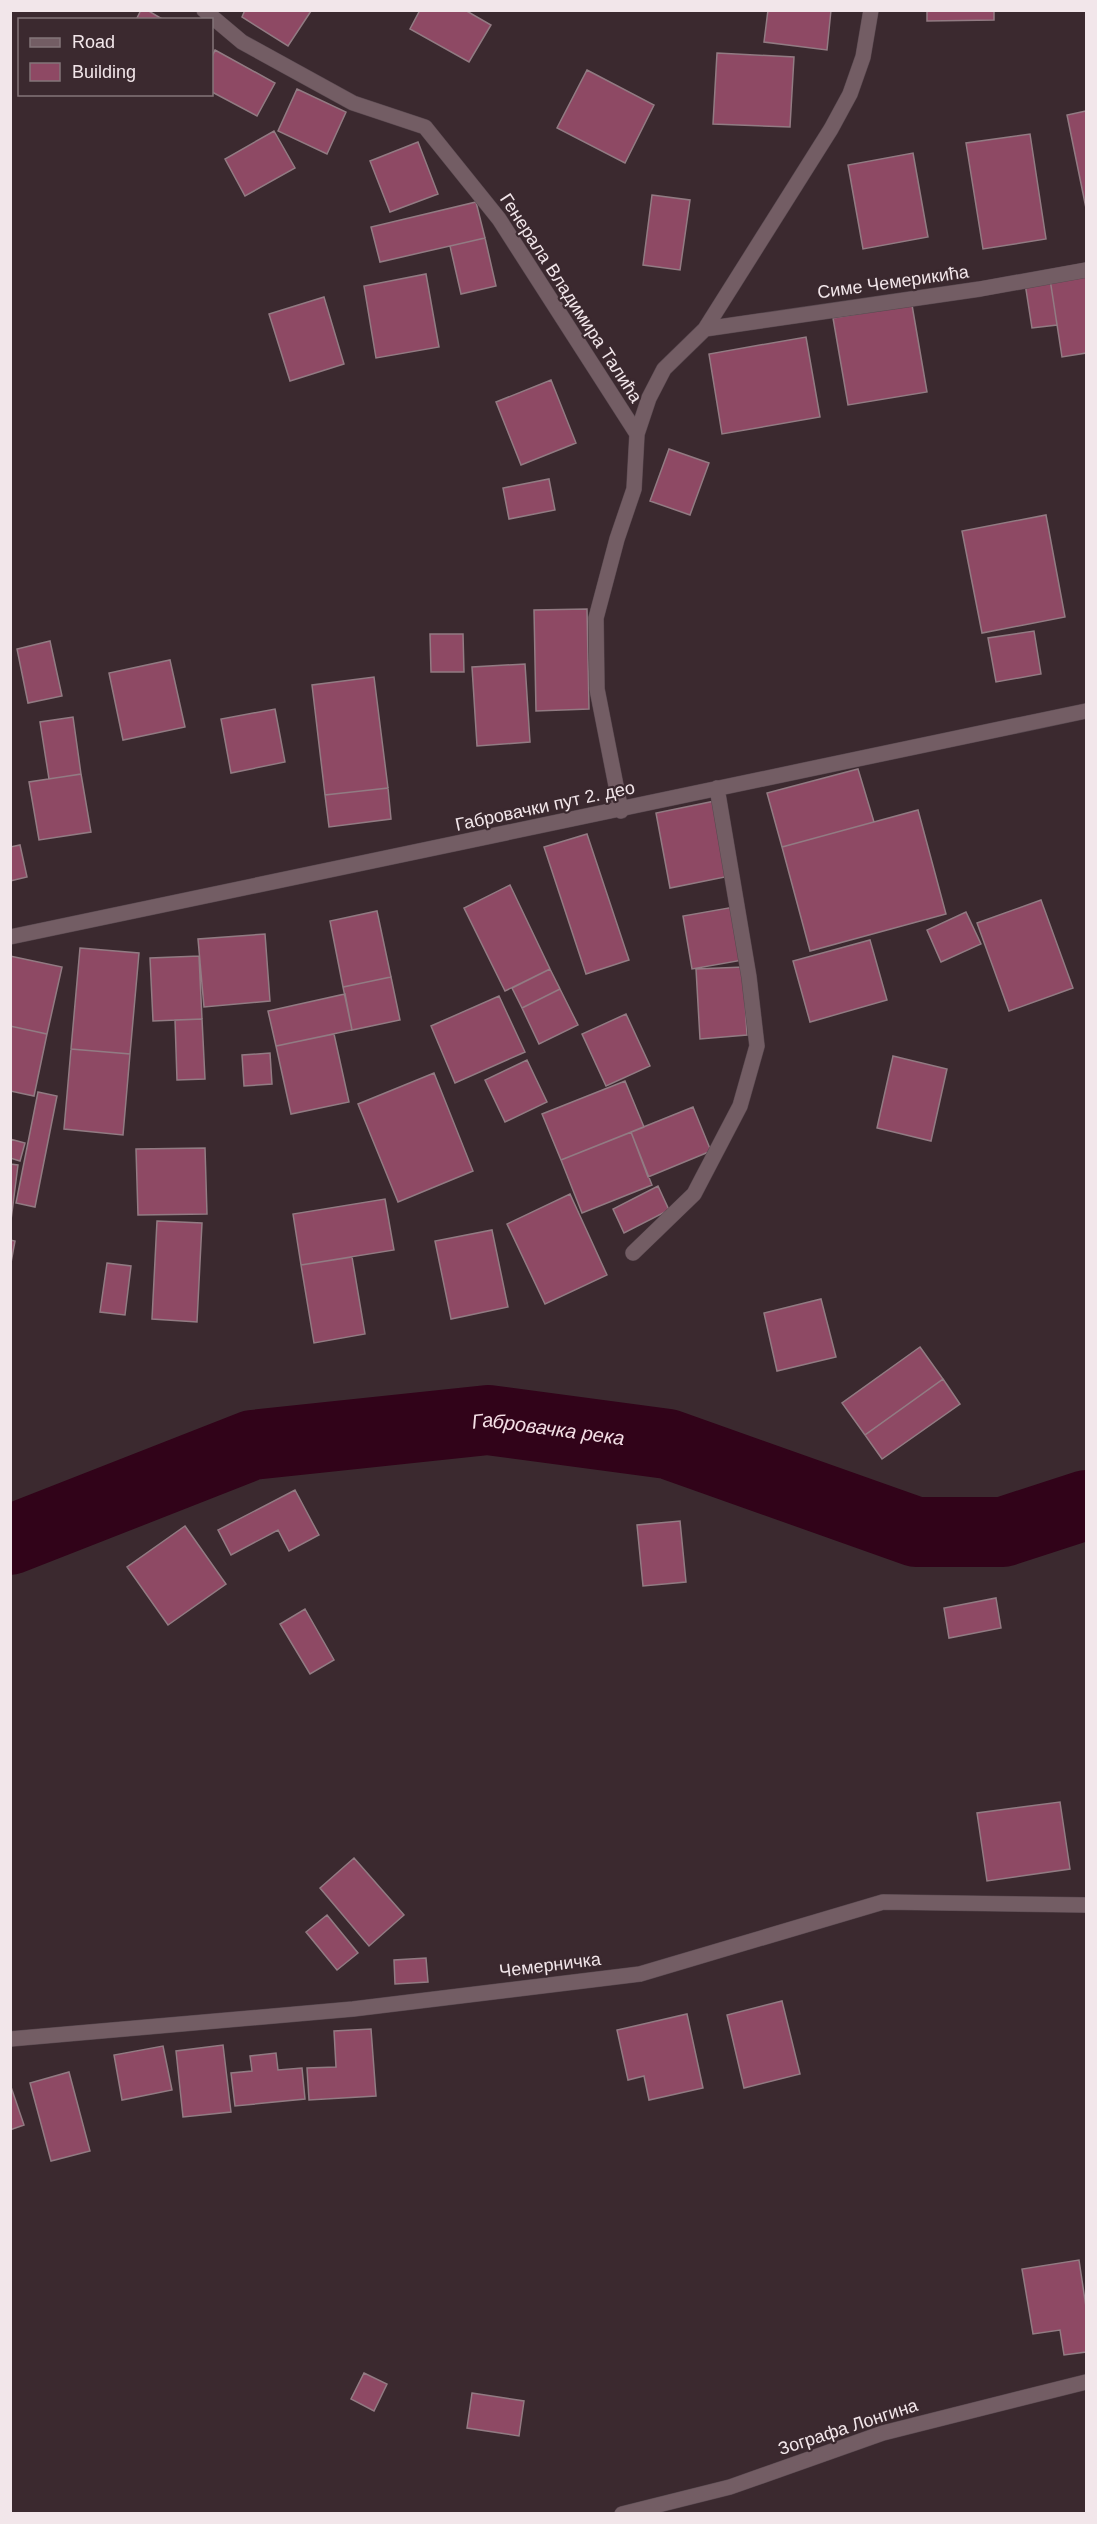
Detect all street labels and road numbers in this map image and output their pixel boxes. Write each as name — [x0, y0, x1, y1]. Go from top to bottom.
street label: Генерала Владимира Талића — [496, 190, 647, 407]
street label: Симе Чемерикића — [816, 261, 971, 303]
street label: Габровачки пут 2. део — [453, 777, 637, 835]
street label: Чемерничка — [498, 1949, 603, 1981]
street label: Зографа Лонгина — [776, 2395, 921, 2459]

